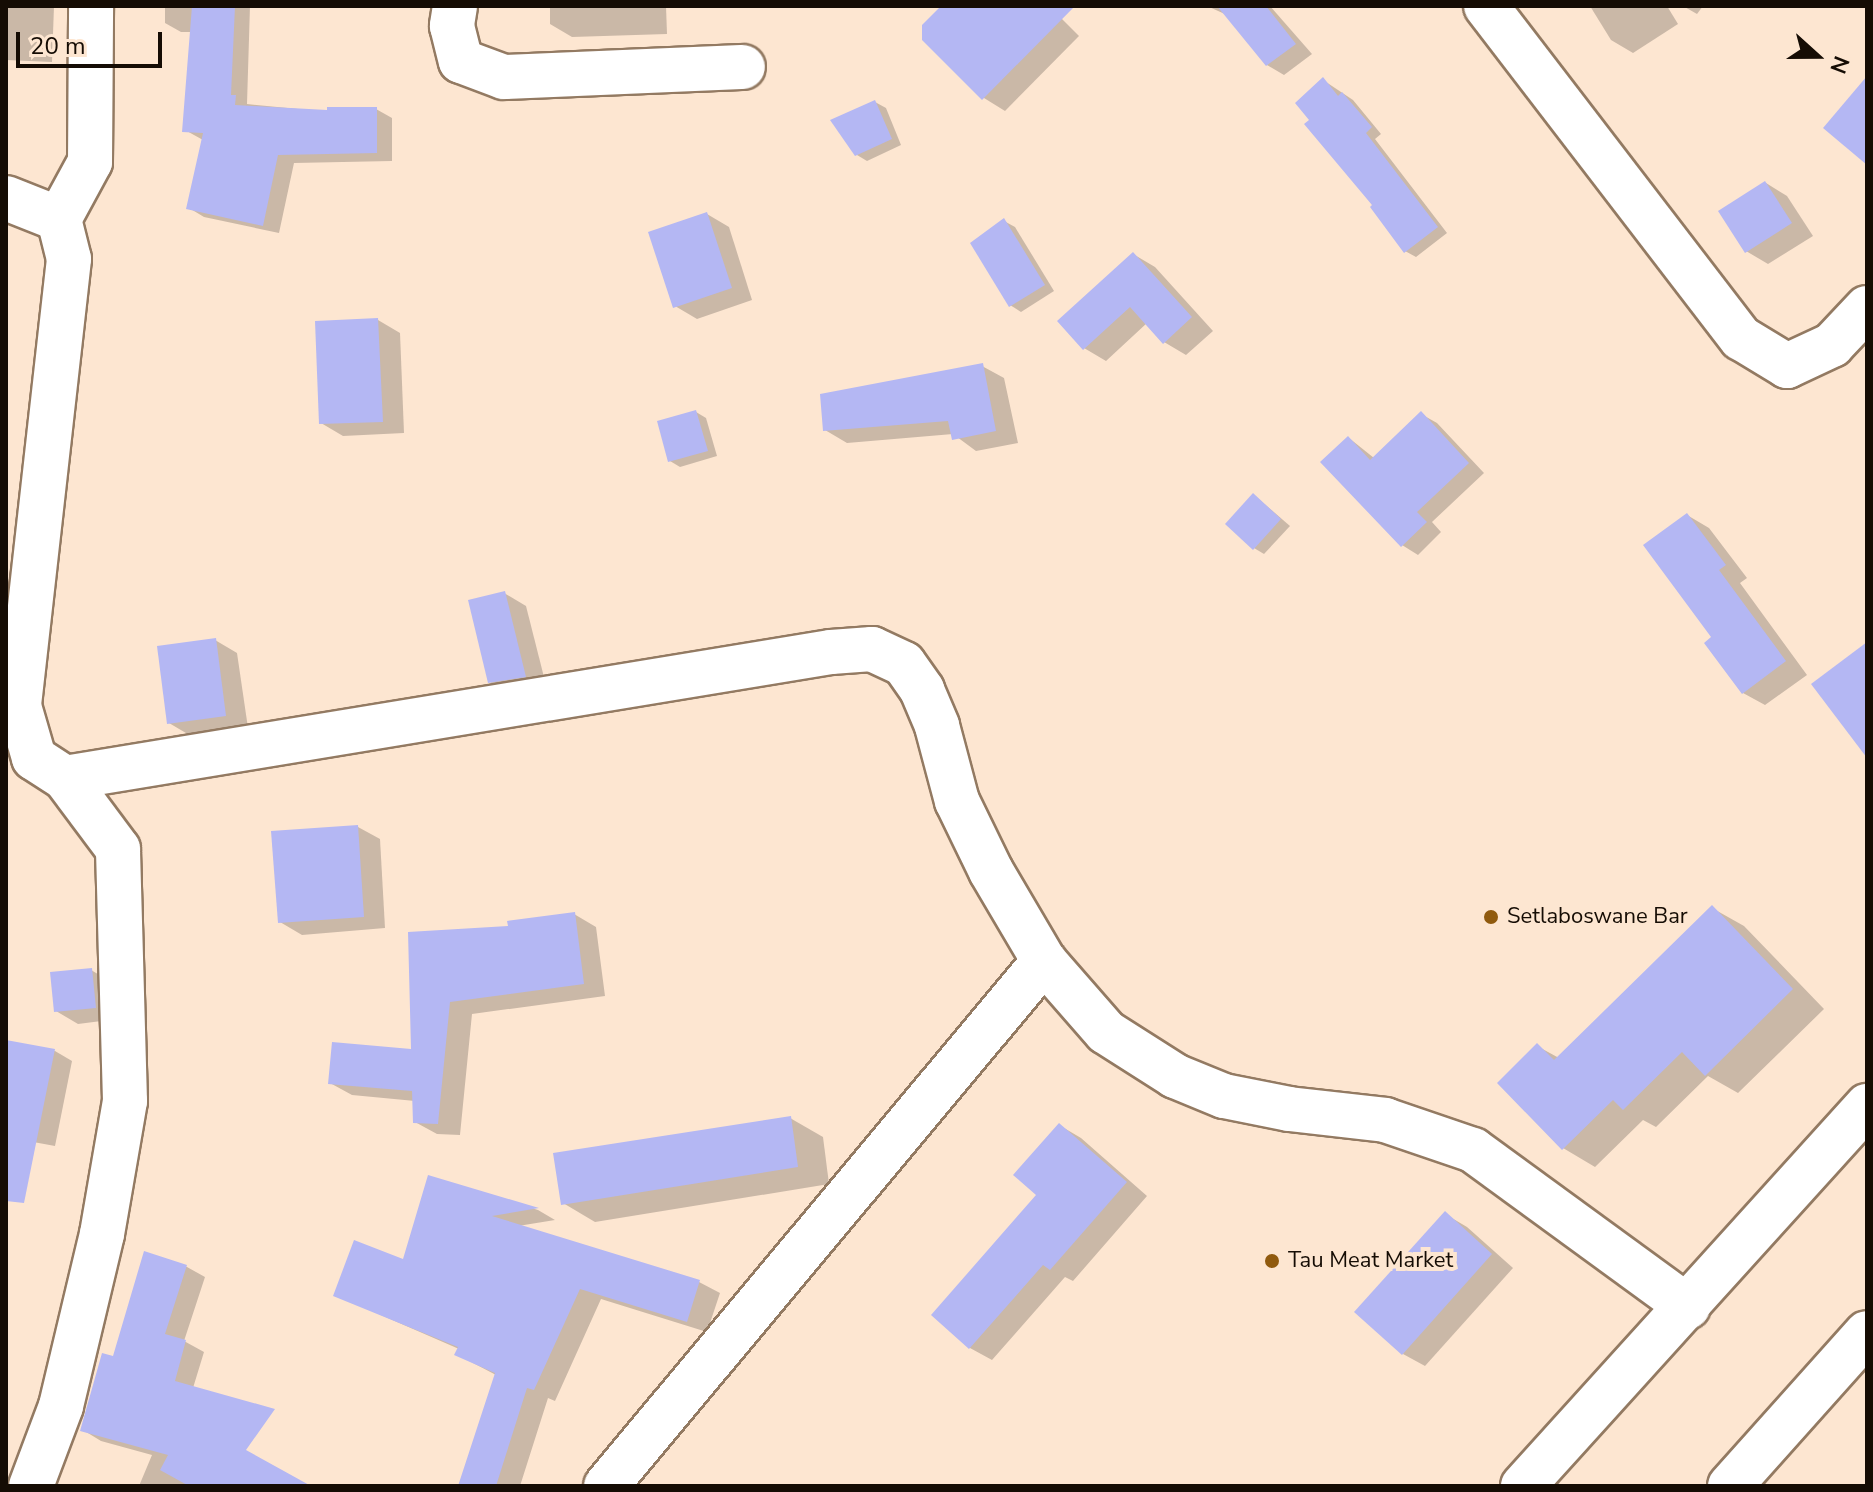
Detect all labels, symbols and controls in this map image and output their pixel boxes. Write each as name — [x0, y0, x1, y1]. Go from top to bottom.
scale bar — [20, 16, 166, 66]
north arrow — [1777, 16, 1857, 96]
text: 20 m — [30, 30, 86, 62]
text: N — [1822, 52, 1856, 78]
place label: Setlaboswane Bar — [1507, 904, 1688, 930]
marker: Setlaboswane Bar — [1482, 908, 1500, 926]
place label: Tau Meat Market — [1288, 1248, 1453, 1274]
marker: Tau Meat Market — [1263, 1252, 1281, 1270]

